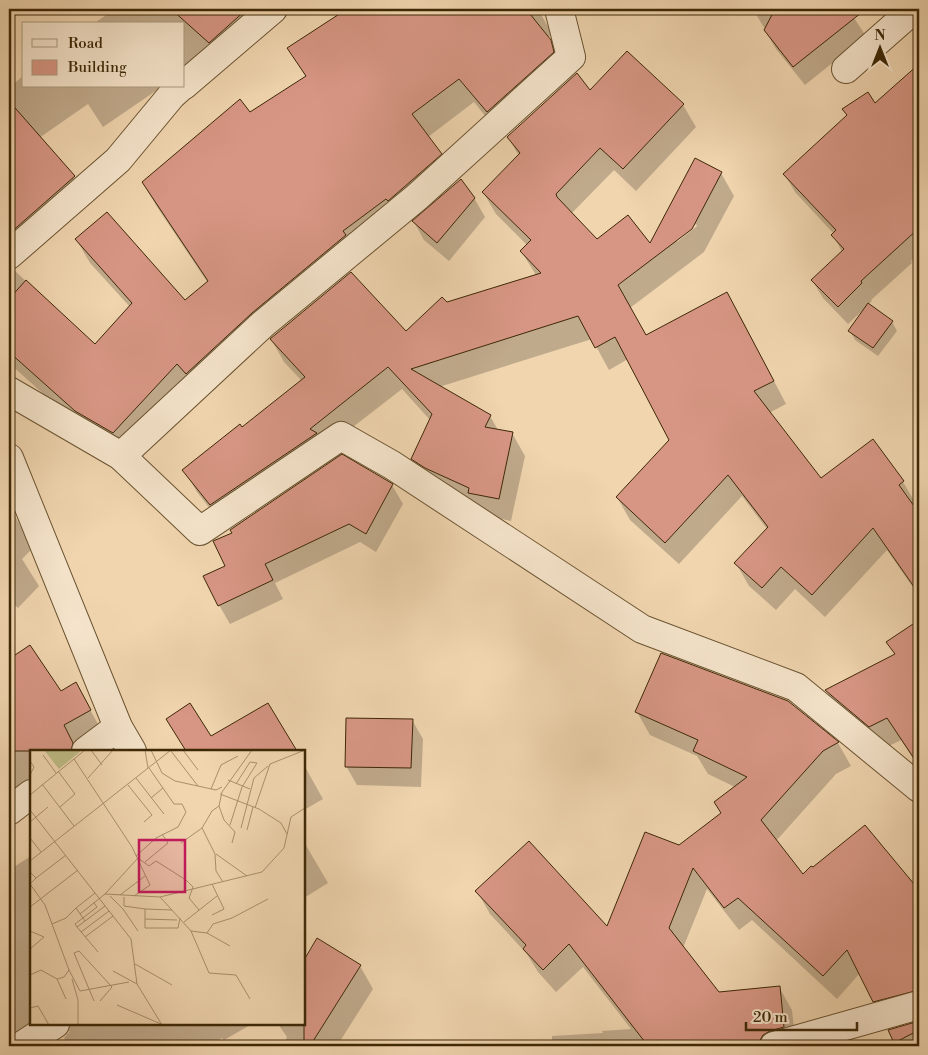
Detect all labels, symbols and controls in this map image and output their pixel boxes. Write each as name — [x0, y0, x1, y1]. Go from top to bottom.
legend — [22, 22, 185, 88]
north arrow — [856, 22, 906, 72]
text: N — [874, 27, 886, 45]
text: Road — [68, 34, 103, 53]
text: Building — [67, 58, 127, 77]
inset map — [30, 750, 305, 1025]
scale bar — [746, 1000, 857, 1032]
text: 20 m — [753, 1008, 788, 1027]

